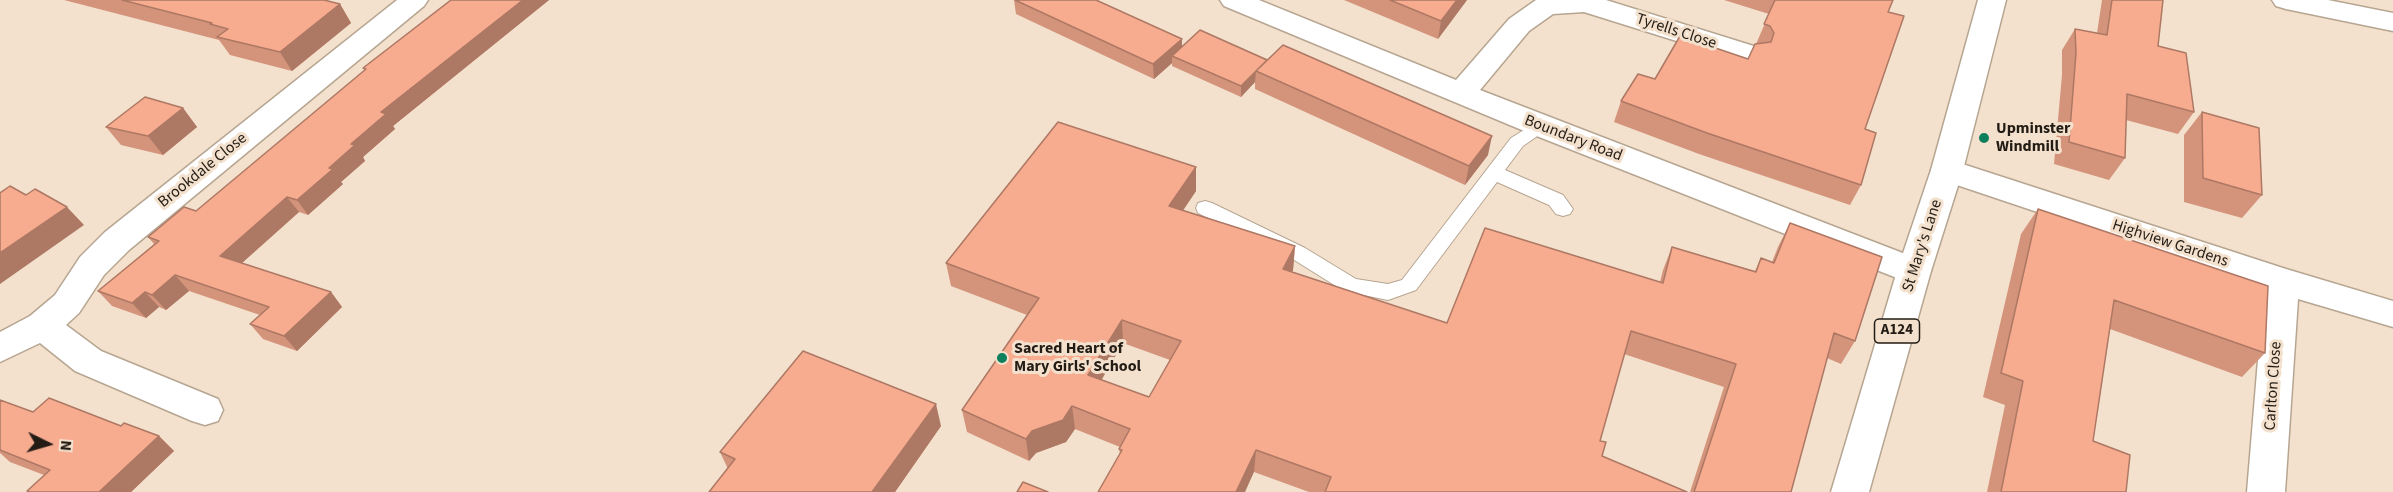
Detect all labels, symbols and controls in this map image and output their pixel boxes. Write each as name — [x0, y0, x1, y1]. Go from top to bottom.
street label: Tyrells Close — [1633, 10, 1719, 54]
street label: Boundary Road — [1521, 112, 1625, 166]
place label: Upminster Windmill — [1996, 119, 2070, 157]
street label: Brookdale Close — [155, 129, 251, 213]
marker: Upminster Windmill — [1977, 131, 1991, 145]
street label: St Mary's Lane — [1899, 197, 1947, 295]
street label: Highview Gardens — [2110, 216, 2230, 272]
road number: A124 — [1874, 319, 1920, 343]
place label: Sacred Heart of Mary Girls' School — [1014, 339, 1141, 377]
street label: Carlton Close — [2261, 341, 2287, 431]
marker: Sacred Heart of Mary Girls' School — [995, 351, 1009, 365]
north arrow — [18, 414, 78, 474]
text: N — [55, 439, 77, 452]

